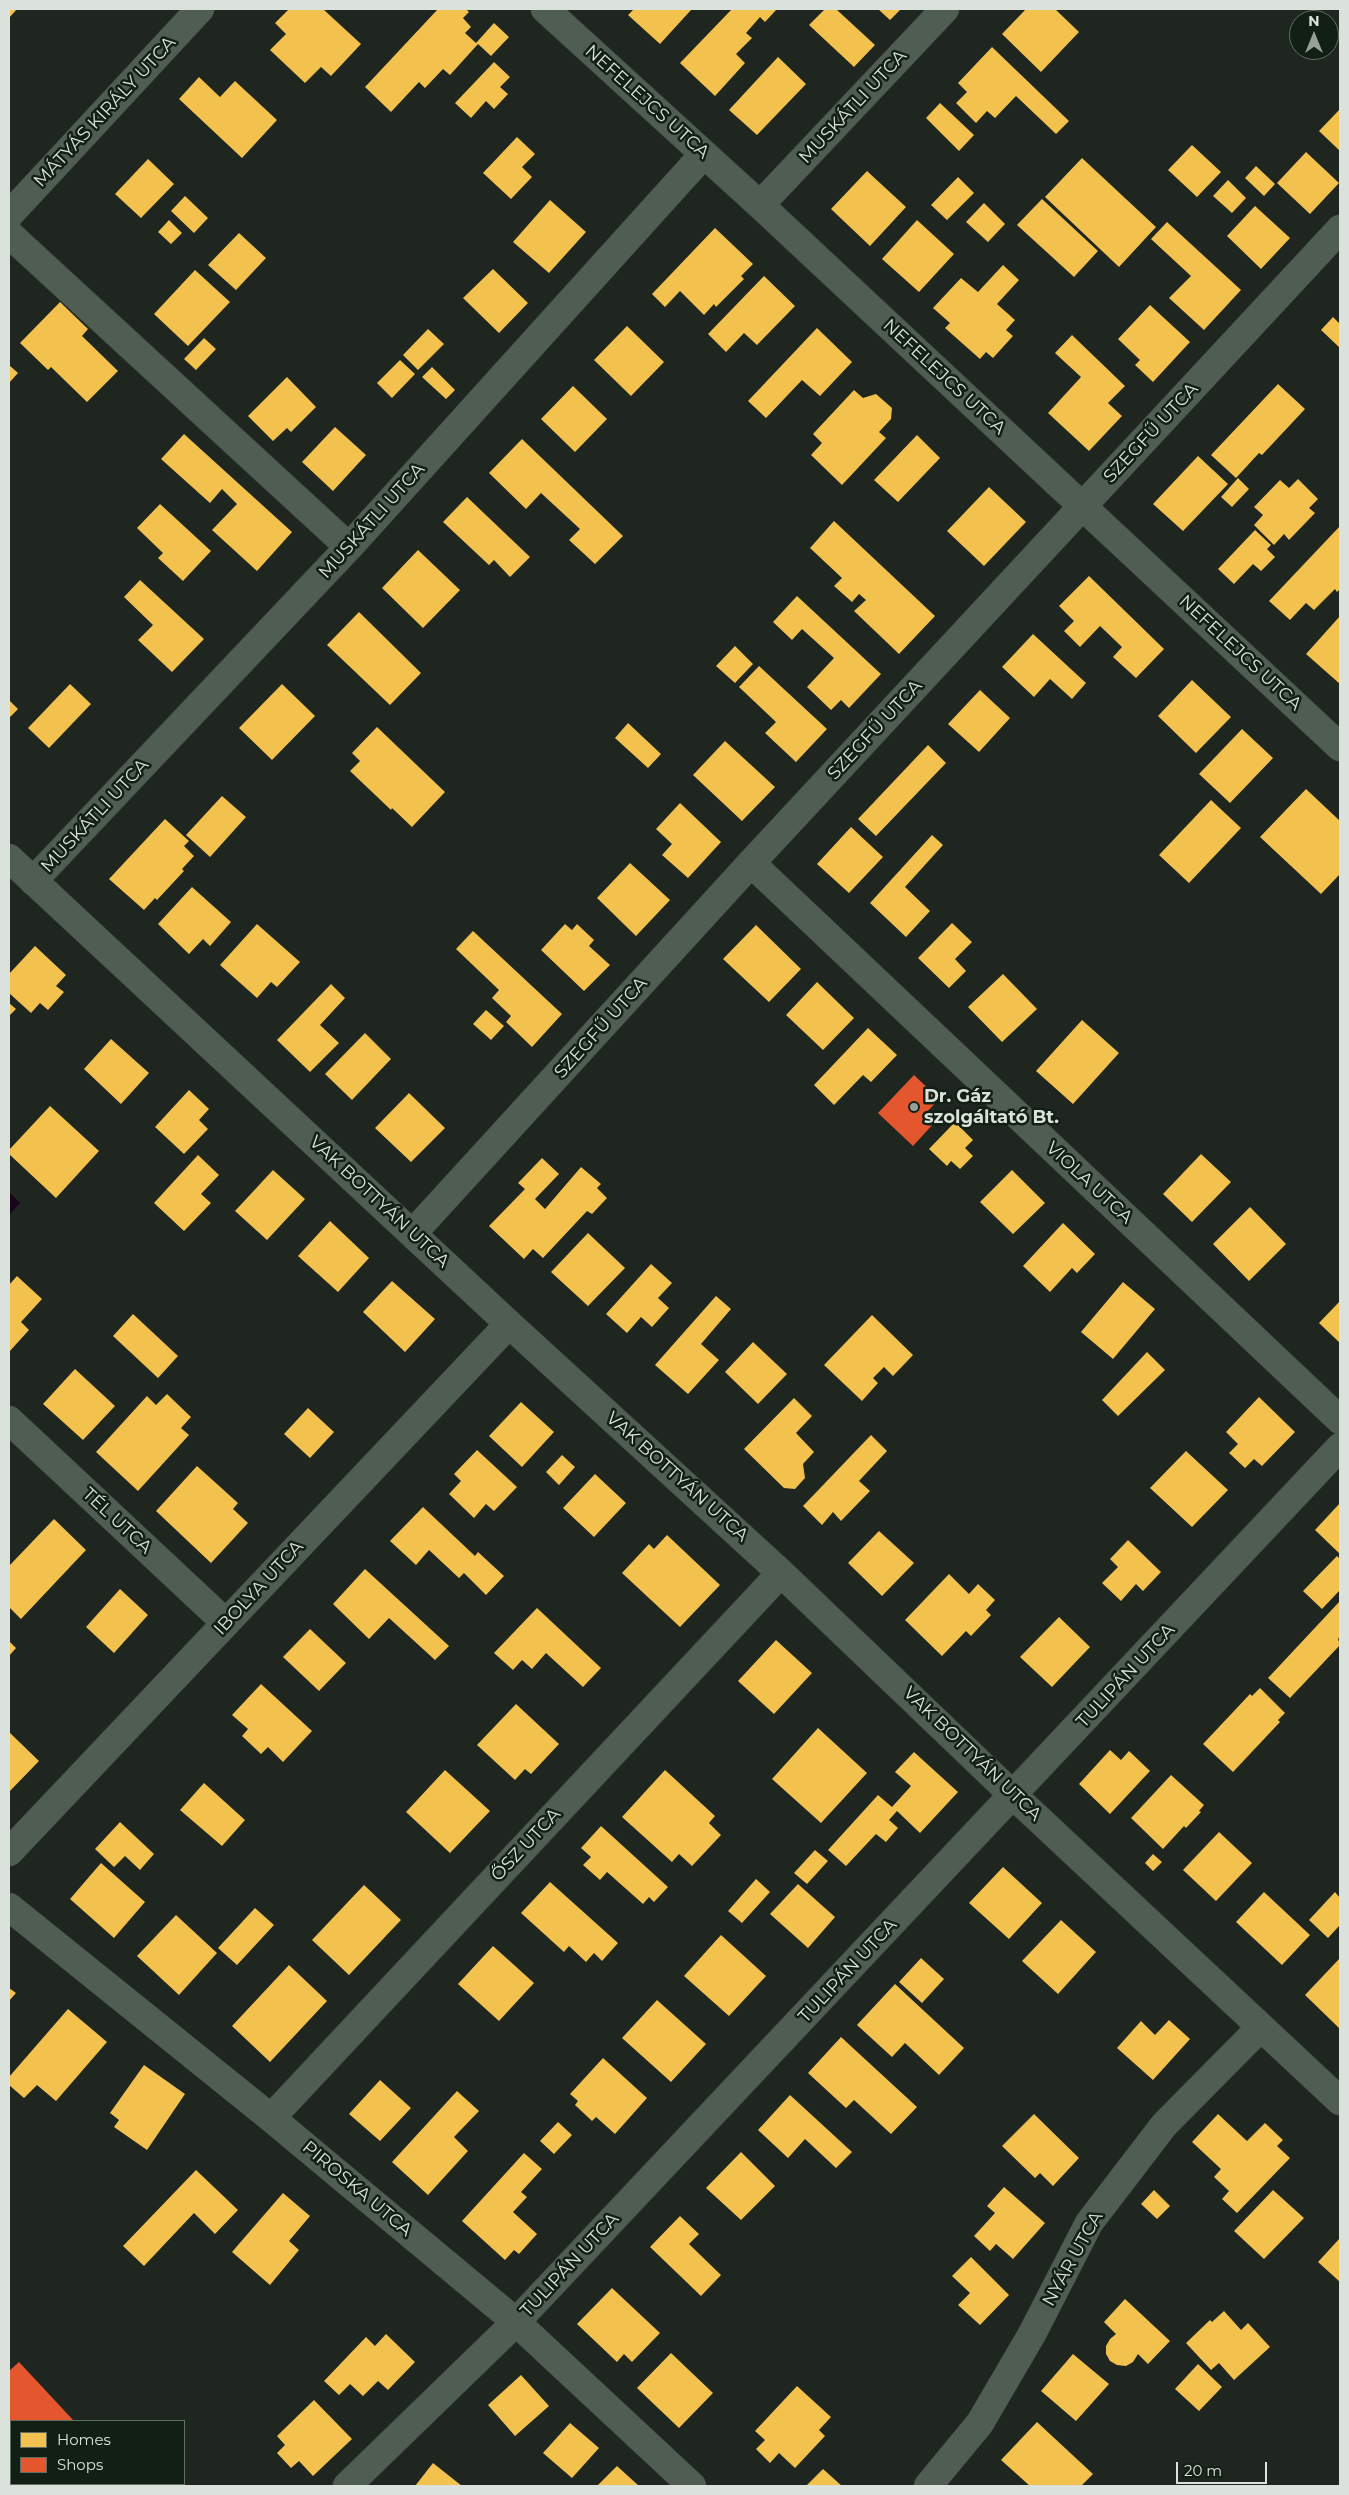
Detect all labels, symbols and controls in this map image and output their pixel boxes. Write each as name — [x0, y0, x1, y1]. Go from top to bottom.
north arrow — [1289, 10, 1339, 60]
text: N — [1308, 12, 1320, 30]
street label: MÁTYÁS KIRÁLY UTCA — [30, 32, 180, 192]
street label: NEFELEJCS UTCA — [580, 41, 714, 163]
street label: MUSKÁTLI UTCA — [795, 46, 911, 168]
street label: NEFELEJCS UTCA — [878, 315, 1010, 439]
street label: SZEGFŰ UTCA — [1099, 379, 1203, 487]
street label: MUSKÁTLI UTCA — [315, 459, 429, 583]
street label: NEFELEJCS UTCA — [1174, 591, 1306, 715]
street label: SZEGFŰ UTCA — [823, 676, 927, 784]
street label: MUSKÁTLI UTCA — [37, 755, 153, 877]
street label: SZEGFŰ UTCA — [550, 973, 652, 1083]
place label: Dr. Gáz szolgáltató Bt. — [924, 1086, 1059, 1128]
marker: Dr. Gáz szolgáltató Bt. — [908, 1101, 920, 1113]
street label: VAK BOTTYÁN UTCA — [304, 1131, 454, 1273]
street label: VIOLA UTCA — [1041, 1137, 1137, 1229]
street label: VAK BOTTYÁN UTCA — [601, 1407, 753, 1547]
street label: TÉL UTCA — [78, 1483, 156, 1559]
street label: IBOLYA UTCA — [210, 1536, 308, 1640]
street label: TULIPÁN UTCA — [1072, 1620, 1180, 1732]
street label: VAK BOTTYÁN UTCA — [898, 1682, 1046, 1826]
street label: ŐSZ UTCA — [487, 1804, 565, 1886]
street label: TULIPÁN UTCA — [794, 1915, 902, 2027]
street label: PIROSKA UTCA — [298, 2137, 416, 2241]
street label: NYÁR UTCA — [1038, 2208, 1108, 2310]
street label: TULIPÁN UTCA — [516, 2209, 624, 2321]
legend — [10, 2420, 185, 2485]
text: Homes — [57, 2430, 111, 2449]
scale bar — [1179, 2452, 1270, 2484]
text: Shops — [57, 2455, 103, 2474]
text: 20 m — [1184, 2461, 1222, 2480]

